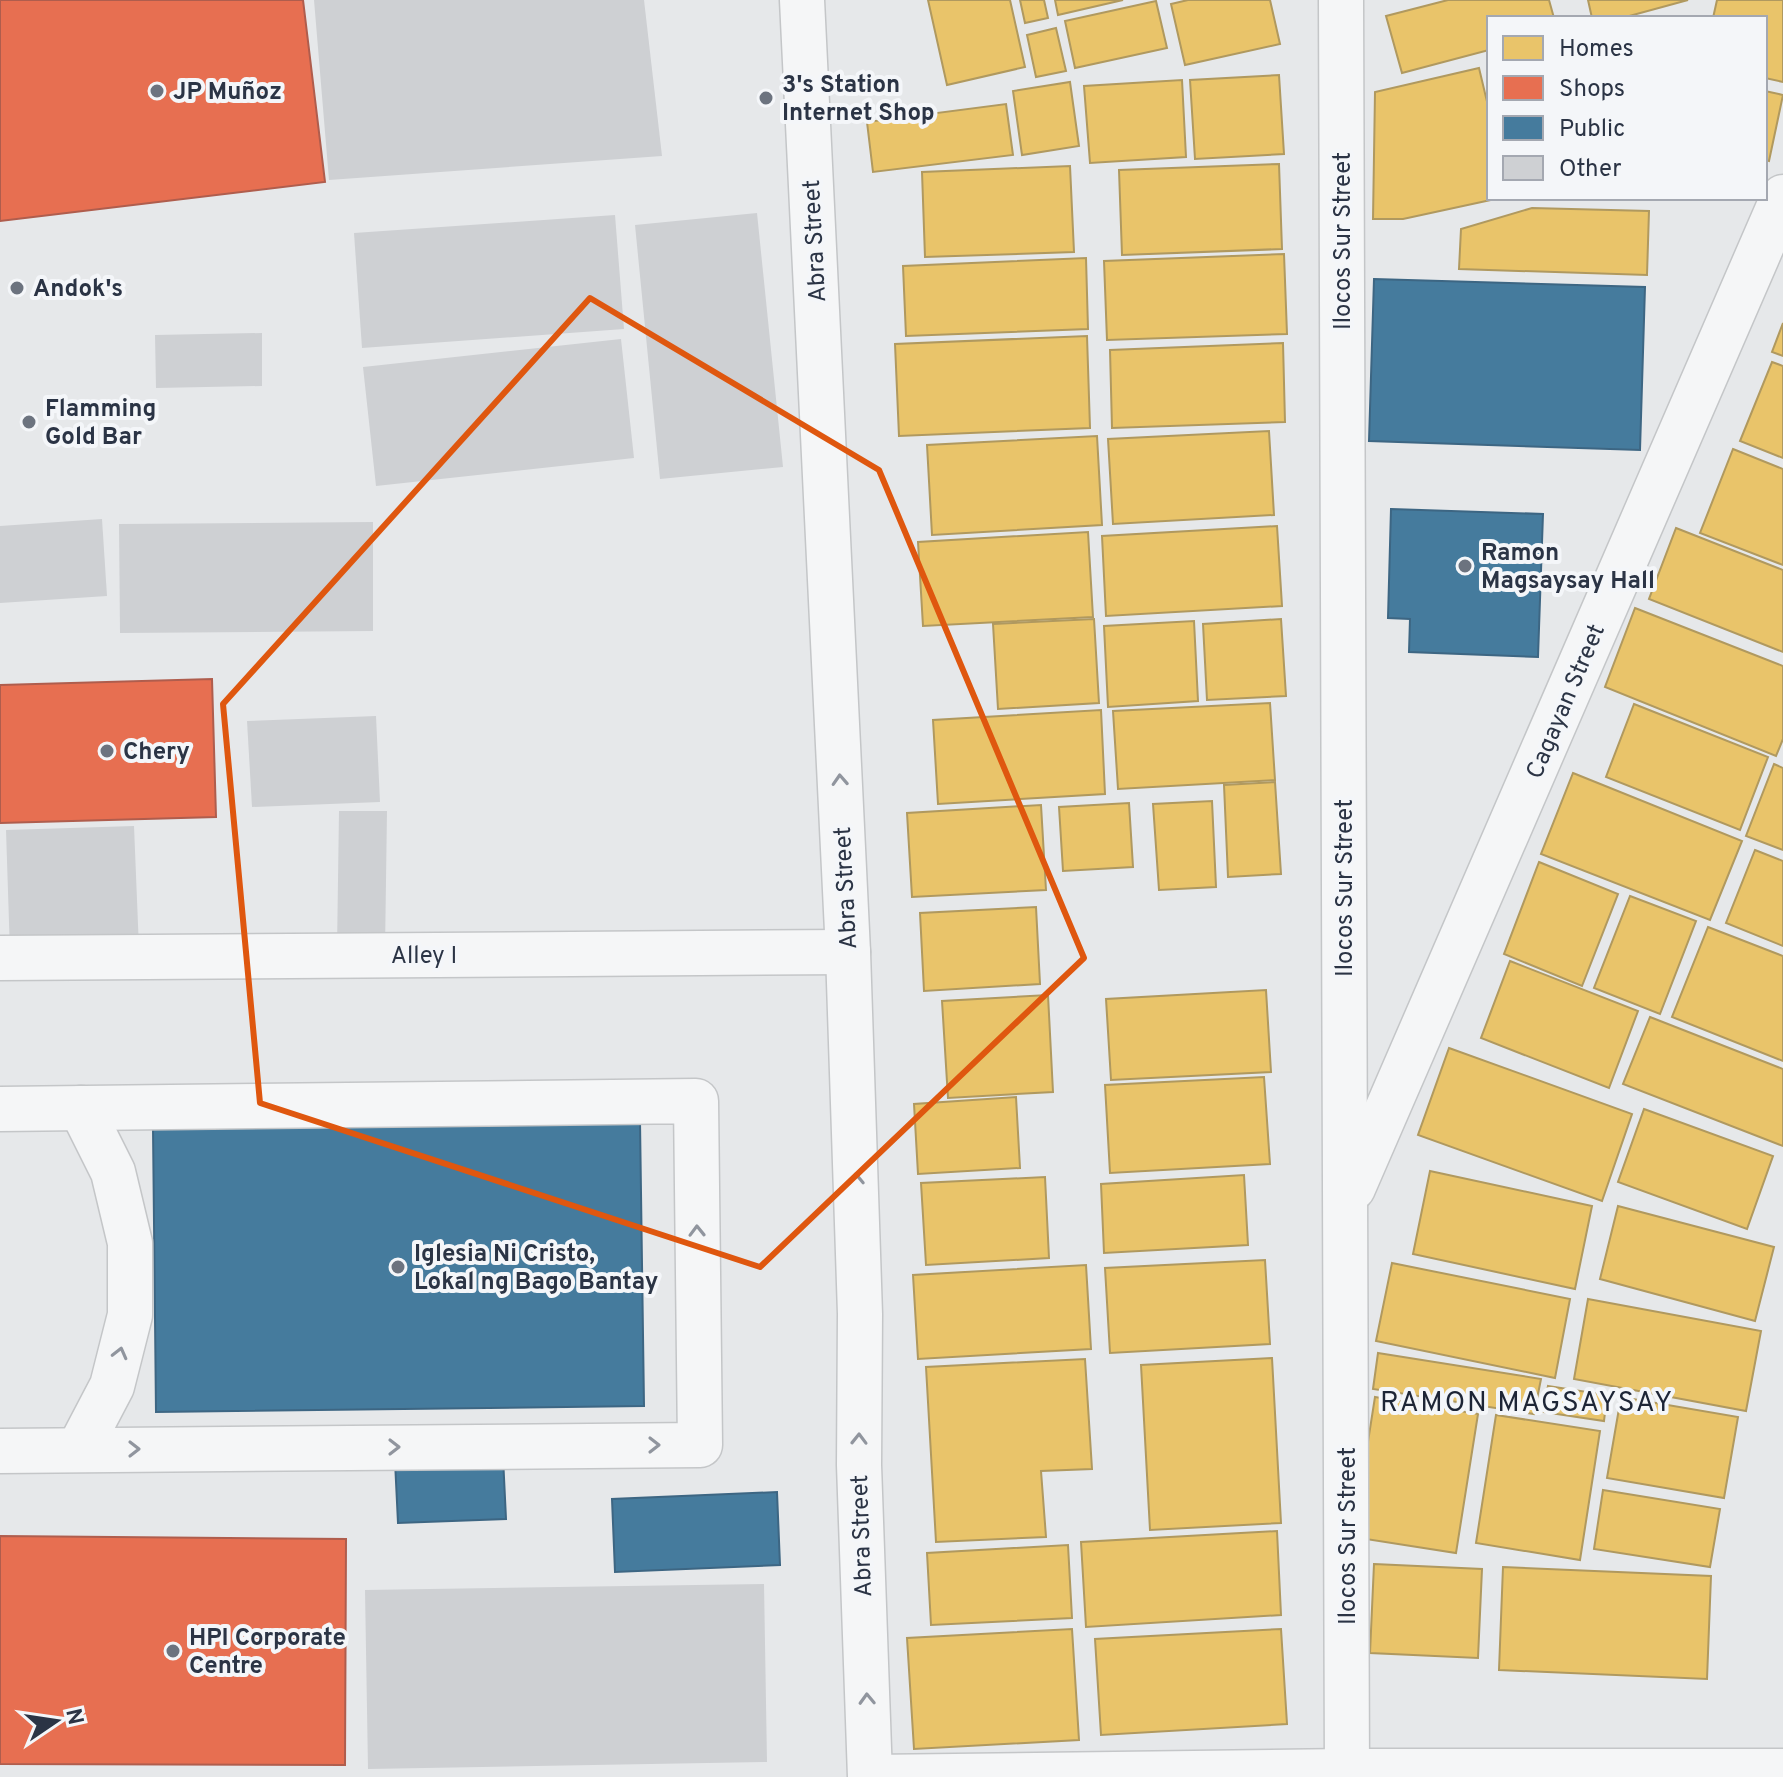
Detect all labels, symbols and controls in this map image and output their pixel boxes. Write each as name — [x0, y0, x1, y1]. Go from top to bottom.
legend — [1487, 16, 1767, 200]
text: Homes — [1559, 35, 1634, 65]
place label: 3's Station Internet Shop — [782, 71, 935, 129]
text: Shops — [1559, 75, 1625, 105]
place label: JP Muñoz — [173, 78, 282, 108]
marker: JP Muñoz — [148, 82, 166, 100]
marker: 3's Station Internet Shop — [757, 89, 775, 107]
text: Public — [1559, 115, 1625, 145]
street label: Ilocos Sur Street — [1329, 152, 1359, 330]
text: Other — [1559, 155, 1621, 185]
street label: Abra Street — [798, 179, 834, 303]
place label: Andok's — [33, 275, 123, 305]
marker: Andok's — [8, 279, 26, 297]
place label: Flamming Gold Bar — [45, 395, 156, 453]
marker: Flamming Gold Bar — [20, 413, 38, 431]
place label: Ramon Magsaysay Hall — [1481, 539, 1655, 597]
marker: Ramon Magsaysay Hall — [1456, 557, 1474, 575]
street label: Cagayan Street — [1521, 620, 1613, 784]
place label: Chery — [123, 738, 190, 768]
marker: Chery — [98, 742, 116, 760]
one-way arrow — [832, 773, 849, 786]
street label: Ilocos Sur Street — [1331, 799, 1361, 977]
street label: Abra Street — [829, 826, 865, 950]
street label: Alley I — [391, 942, 457, 972]
one-way arrow — [847, 1172, 864, 1185]
one-way arrow — [689, 1224, 706, 1237]
place label: Iglesia Ni Cristo, Lokal ng Bago Bantay — [414, 1240, 658, 1298]
marker: Iglesia Ni Cristo, Lokal ng Bago Bantay — [389, 1258, 407, 1276]
one-way arrow — [111, 1346, 128, 1360]
district label: RAMON MAGSAYSAY — [1380, 1386, 1674, 1422]
one-way arrow — [850, 1432, 868, 1445]
one-way arrow — [648, 1436, 661, 1454]
one-way arrow — [388, 1438, 401, 1456]
one-way arrow — [128, 1440, 141, 1458]
street label: Ilocos Sur Street — [1334, 1447, 1364, 1625]
street label: Abra Street — [846, 1474, 880, 1598]
place label: HPI Corporate Centre — [189, 1624, 346, 1682]
marker: HPI Corporate Centre — [164, 1642, 182, 1660]
north arrow — [16, 1681, 96, 1761]
one-way arrow — [858, 1692, 876, 1705]
text: N — [58, 1706, 88, 1728]

